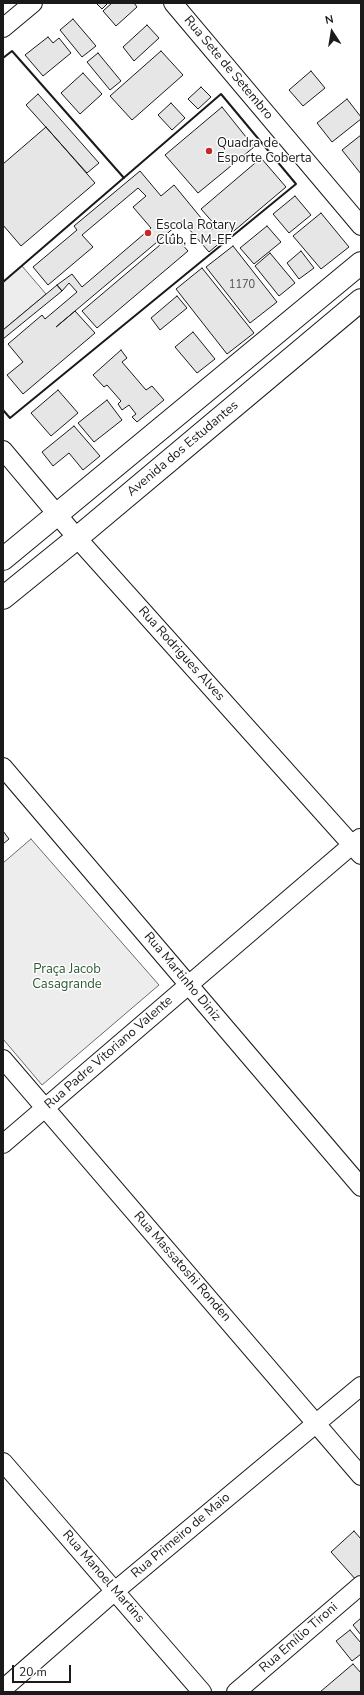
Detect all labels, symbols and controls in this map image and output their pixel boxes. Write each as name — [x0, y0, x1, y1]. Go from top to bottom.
north arrow — [312, 12, 352, 52]
text: N — [324, 12, 335, 28]
street label: Rua Sete de Setembro — [180, 13, 276, 123]
place label: Quadra de Esporte Coberta — [217, 136, 312, 167]
marker: Quadra de Esporte Coberta — [204, 146, 214, 156]
place label: Escola Rotary Club, E M-EF — [156, 218, 236, 249]
marker: Escola Rotary Club, E M-EF — [143, 228, 153, 238]
house number: 1170 — [229, 278, 255, 292]
street label: Avenida dos Estudantes — [124, 398, 242, 500]
street label: Rua Rodrigues Alves — [135, 604, 227, 704]
street label: Rua Martinho Diniz — [140, 929, 224, 1025]
park label: Praça Jacob Casagrande — [32, 962, 102, 993]
street label: Rua Padre Vitoriano Valente — [42, 993, 176, 1113]
street label: Rua Massatoshi Ronden — [130, 1209, 234, 1325]
street label: Rua Primeiro de Maio — [128, 1490, 234, 1582]
street label: Rua Manoel Martins — [59, 1528, 147, 1626]
street label: Rua Emílio Tironi — [257, 1600, 341, 1676]
scale bar — [14, 1657, 73, 1683]
text: 20 m — [19, 1664, 47, 1680]

